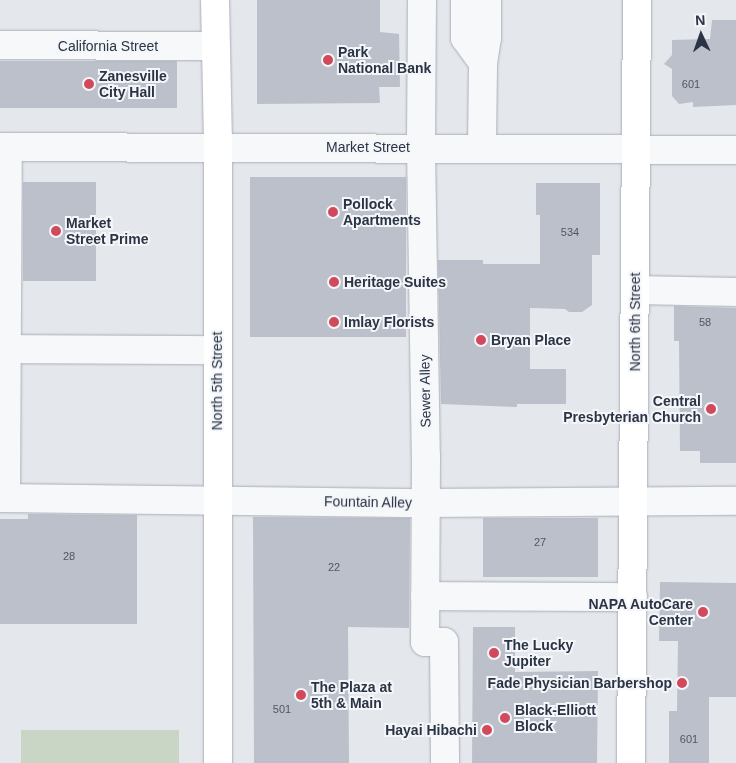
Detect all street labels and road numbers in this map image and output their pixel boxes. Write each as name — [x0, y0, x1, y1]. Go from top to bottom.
street label: California Street — [58, 38, 158, 54]
street label: Market Street — [326, 139, 410, 155]
street label: North 6th Street — [627, 273, 643, 371]
street label: North 5th Street — [209, 332, 225, 430]
street label: Sewer Alley — [416, 354, 434, 428]
street label: Fountain Alley — [324, 493, 412, 511]

